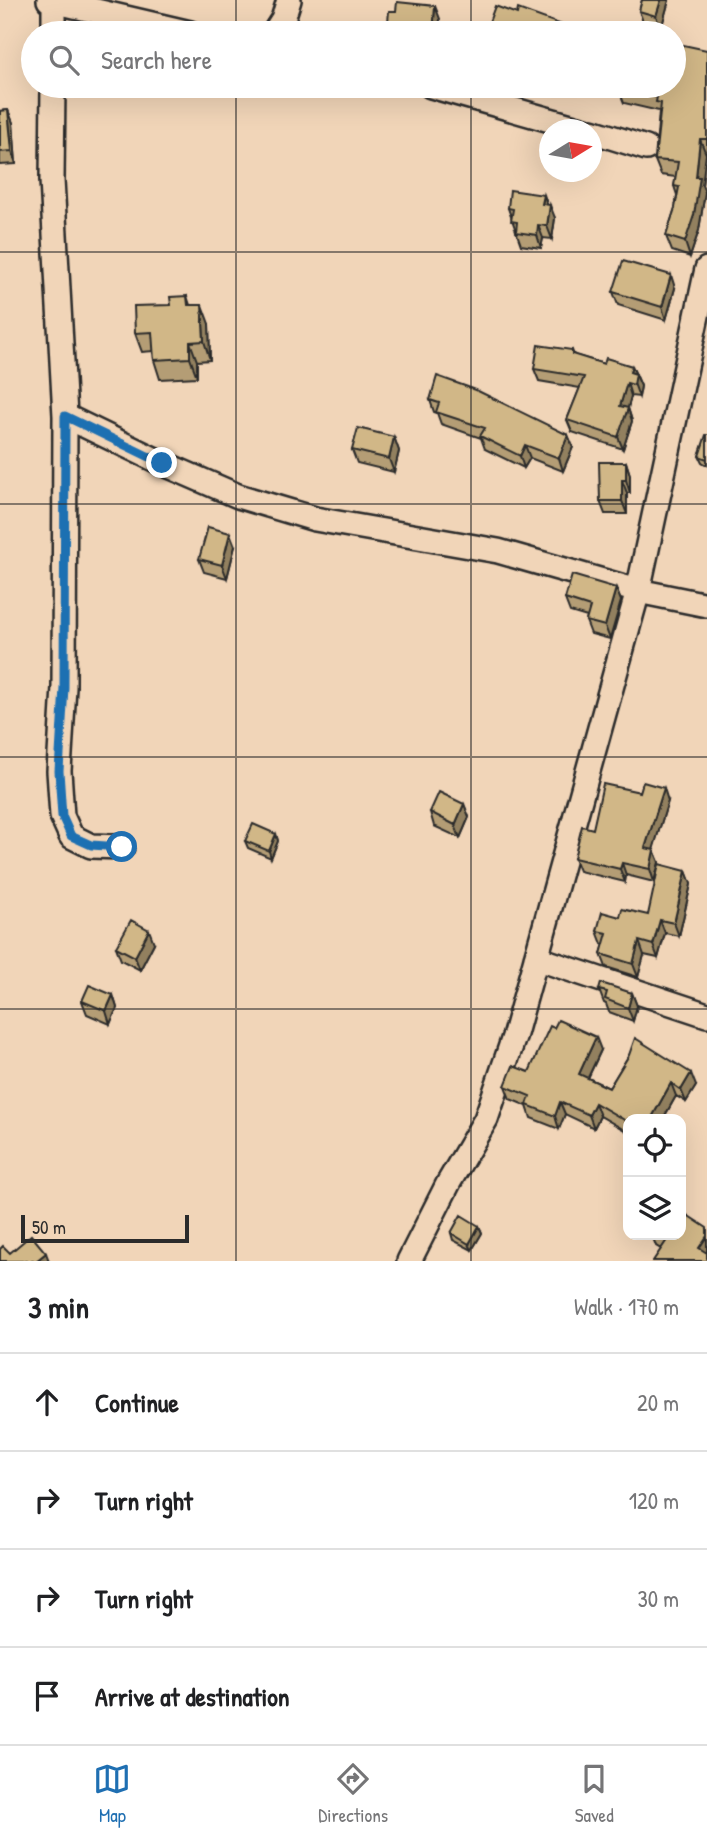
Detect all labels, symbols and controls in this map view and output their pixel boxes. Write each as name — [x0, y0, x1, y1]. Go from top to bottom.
search box — [21, 21, 686, 98]
icon: search — [45, 41, 83, 79]
text: Search here — [101, 42, 212, 77]
north arrow — [539, 119, 602, 182]
route end — [146, 447, 177, 478]
route start — [106, 831, 137, 862]
map controls — [623, 1114, 686, 1240]
button: locate — [623, 1114, 686, 1177]
button: layers — [623, 1177, 686, 1240]
scale bar — [21, 1212, 189, 1244]
text: 50 m — [32, 1214, 66, 1240]
text: 3 min — [28, 1287, 89, 1327]
text: Walk · 170 m — [574, 1291, 679, 1322]
icon: ahead — [28, 1383, 66, 1421]
text: Continue — [95, 1385, 179, 1420]
text: 20 m — [637, 1387, 679, 1418]
icon: right — [28, 1481, 66, 1519]
text: Turn right — [95, 1483, 193, 1518]
text: 120 m — [629, 1485, 679, 1516]
icon: right — [28, 1579, 66, 1617]
text: Turn right — [95, 1581, 193, 1616]
text: 30 m — [637, 1583, 679, 1614]
icon: arrive — [28, 1677, 66, 1715]
text: Arrive at destination — [95, 1679, 290, 1714]
tab: Map — [93, 1760, 131, 1828]
tab: Directions — [318, 1760, 388, 1828]
tab: Saved — [575, 1760, 614, 1828]

